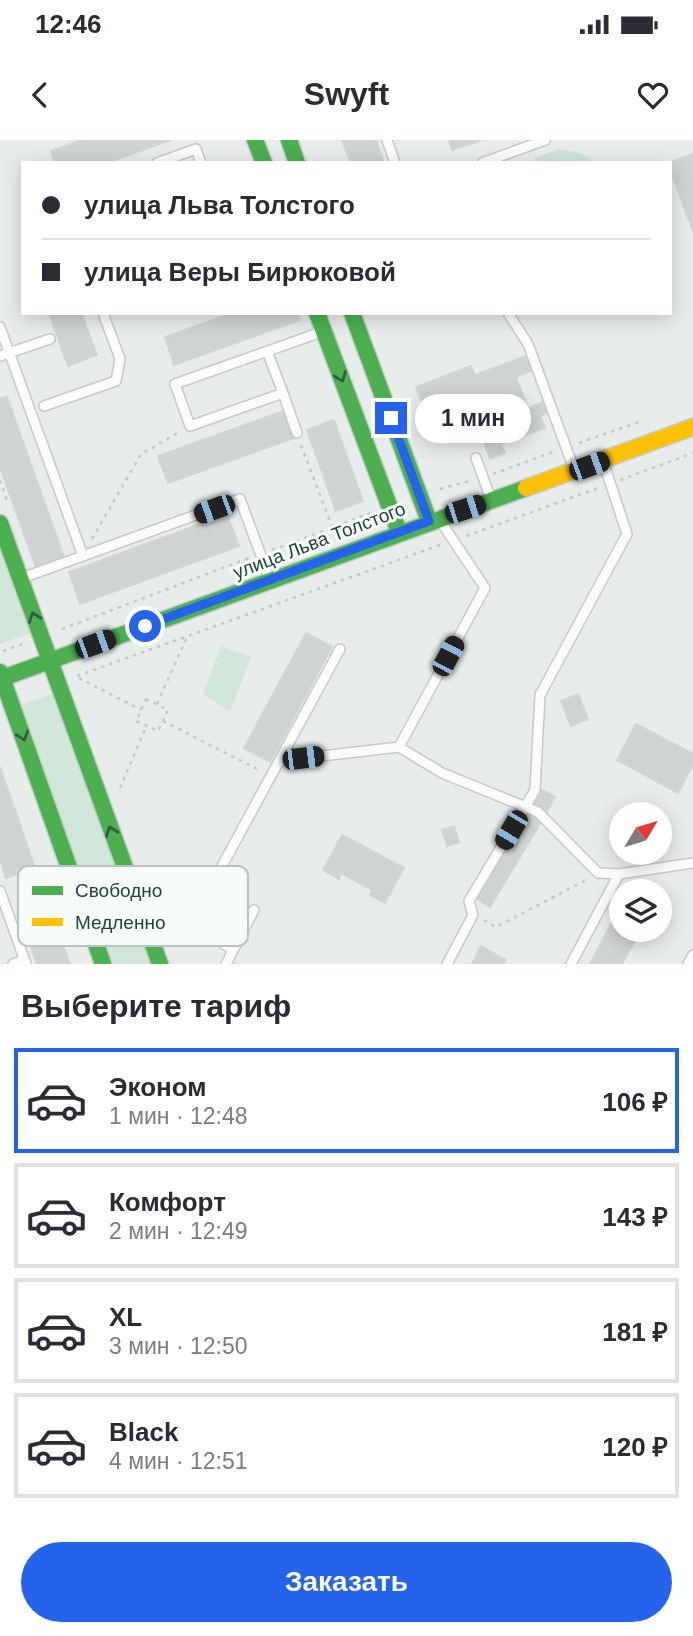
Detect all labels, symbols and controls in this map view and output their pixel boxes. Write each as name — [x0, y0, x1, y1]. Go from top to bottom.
text: 12:46 — [35, 9, 102, 39]
icon: back — [21, 76, 59, 114]
text: Swyft — [304, 76, 389, 112]
icon: heart — [634, 76, 672, 114]
text: улица Льва Толстого — [84, 190, 355, 220]
text: улица Веры Бирюковой — [84, 257, 396, 287]
one-way arrow — [332, 371, 346, 383]
callout: 1 мин — [416, 394, 531, 442]
route end — [375, 402, 407, 434]
text: 1 мин — [441, 405, 505, 431]
car — [566, 449, 613, 483]
car — [191, 492, 238, 526]
car — [442, 493, 489, 525]
street label: улица Льва Толстого — [230, 498, 408, 583]
route start — [129, 610, 161, 642]
one-way arrow — [28, 611, 42, 623]
car — [72, 627, 119, 661]
car — [429, 633, 468, 679]
one-way arrow — [15, 730, 29, 742]
car — [281, 745, 326, 771]
north arrow — [609, 802, 672, 864]
map controls — [609, 802, 672, 942]
car — [492, 807, 531, 853]
one-way arrow — [106, 825, 120, 837]
legend — [18, 866, 248, 946]
button: layers — [609, 879, 672, 942]
text: Свободно — [75, 880, 162, 901]
text: Медленно — [75, 912, 165, 933]
text: Выберите тариф — [21, 988, 291, 1024]
icon: car — [25, 1069, 88, 1132]
text: Эконом — [109, 1072, 207, 1102]
text: 106 ₽ — [602, 1087, 668, 1117]
text: 1 мин · 12:48 — [109, 1103, 248, 1129]
icon: car — [25, 1184, 88, 1247]
text: Комфорт — [109, 1187, 226, 1217]
text: 143 ₽ — [602, 1202, 668, 1232]
text: 2 мин · 12:49 — [109, 1218, 248, 1244]
icon: car — [25, 1299, 88, 1362]
text: XL — [109, 1302, 142, 1332]
text: 181 ₽ — [602, 1317, 668, 1347]
text: 3 мин · 12:50 — [109, 1333, 248, 1359]
icon: car — [25, 1414, 88, 1477]
text: Black — [109, 1417, 178, 1447]
text: 120 ₽ — [602, 1432, 668, 1462]
text: 4 мин · 12:51 — [109, 1448, 248, 1474]
button: Заказать — [21, 1542, 672, 1622]

